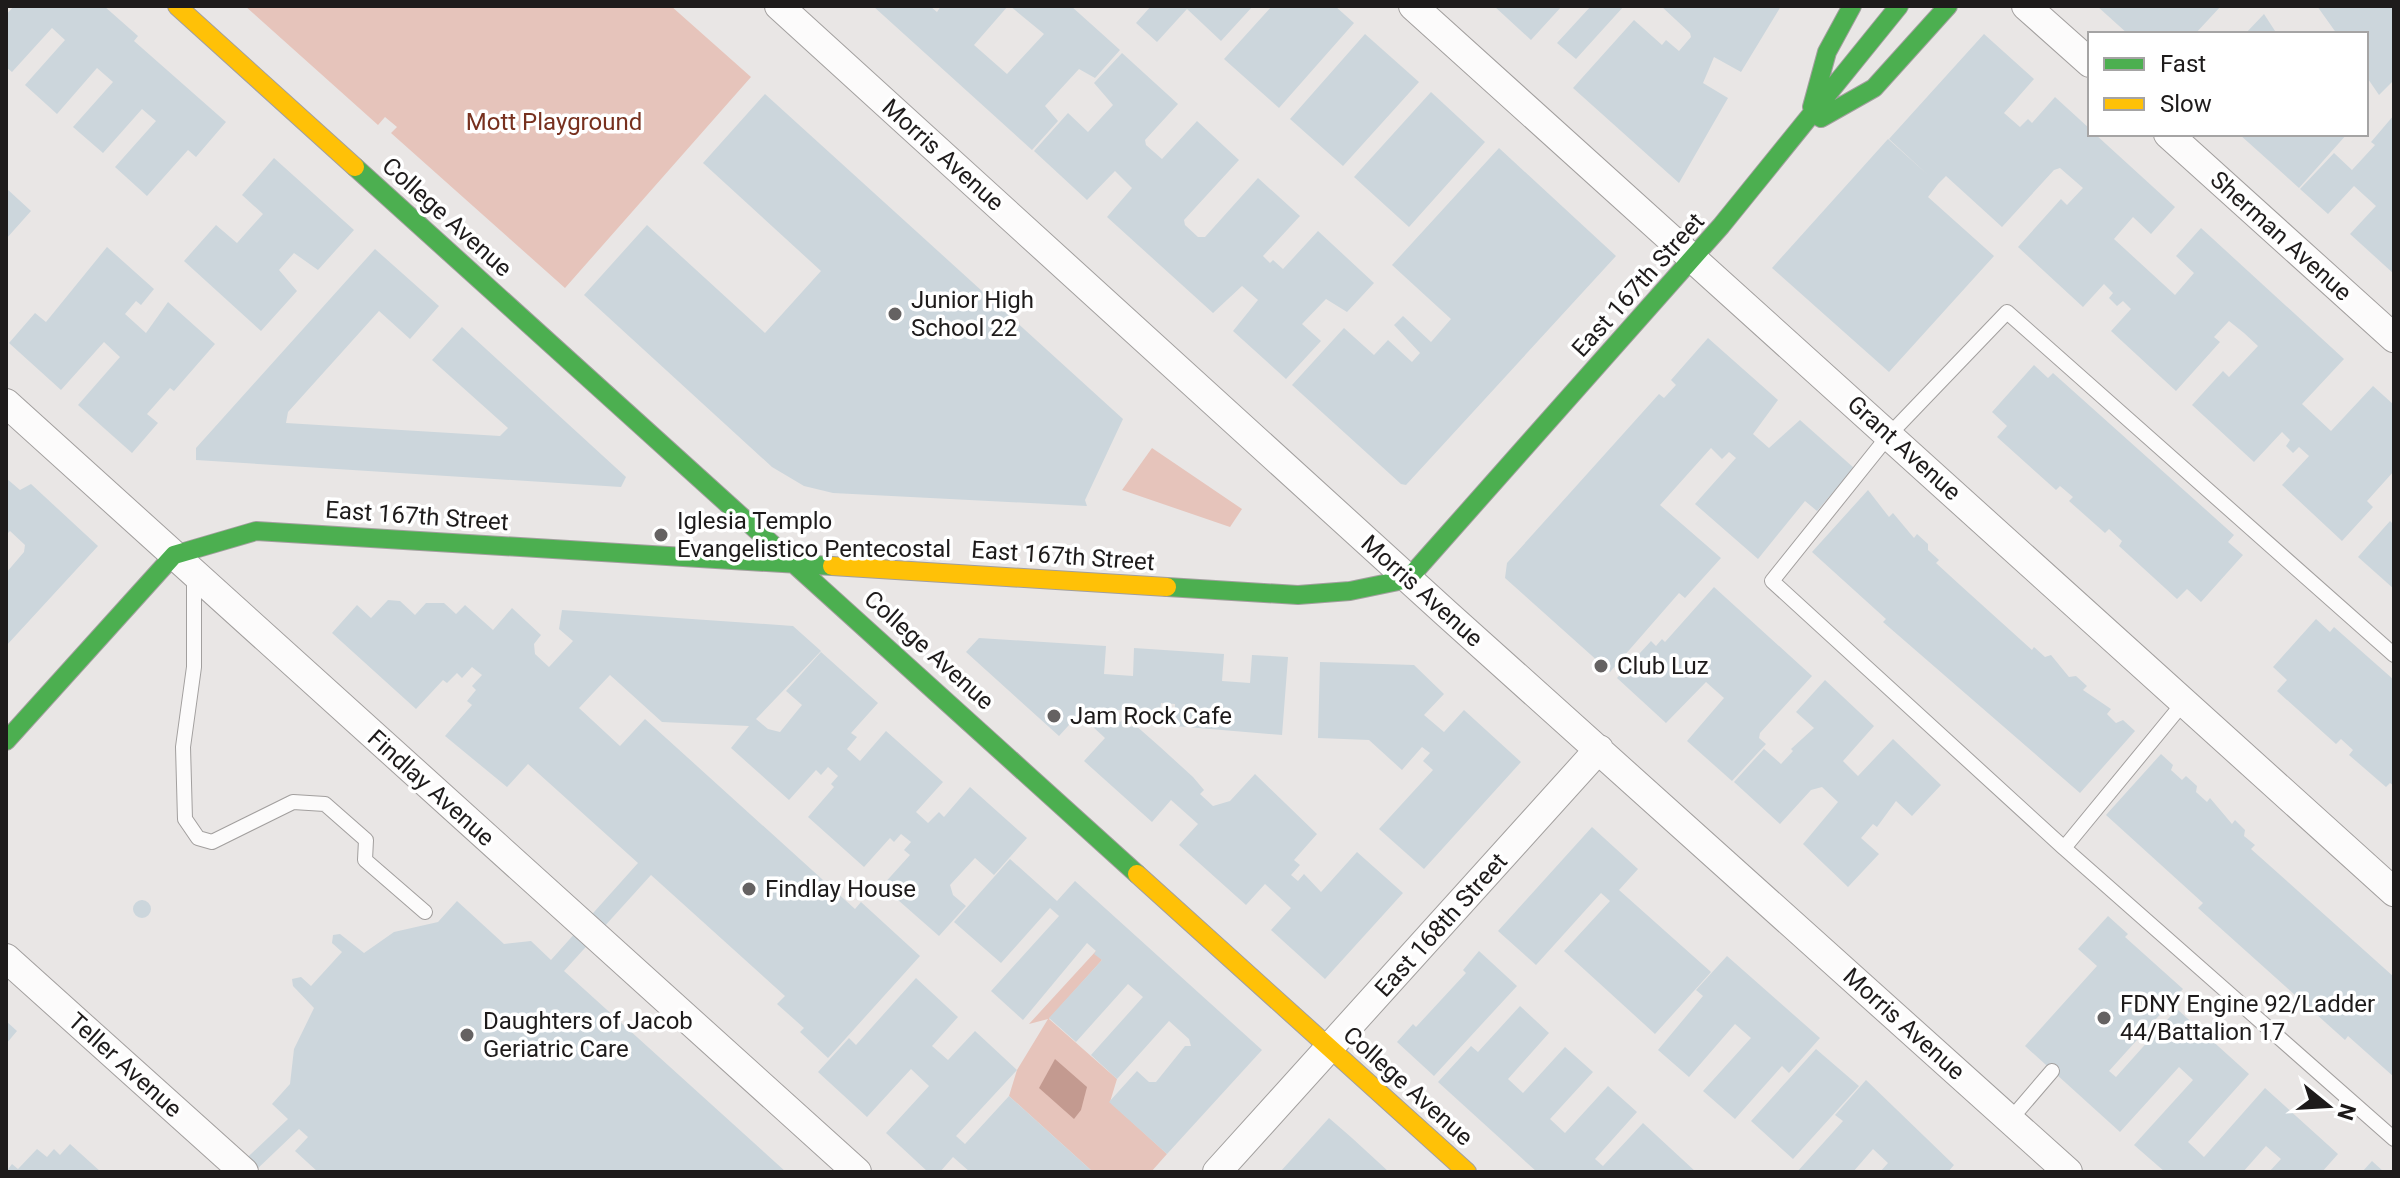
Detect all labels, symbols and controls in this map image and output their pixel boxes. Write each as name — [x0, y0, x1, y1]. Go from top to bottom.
legend — [2088, 32, 2368, 136]
text: Fast — [2160, 50, 2206, 78]
text: Slow — [2160, 90, 2212, 118]
street label: Morris Avenue — [877, 93, 1009, 217]
park label: Mott Playground — [466, 108, 642, 136]
street label: College Avenue — [377, 152, 517, 282]
street label: Sherman Avenue — [2205, 165, 2357, 307]
street label: East 167th Street — [1566, 207, 1710, 363]
place label: Junior High School 22 — [911, 286, 1034, 342]
marker: Junior High School 22 — [886, 305, 904, 323]
street label: Grant Avenue — [1842, 390, 1966, 506]
street label: East 167th Street — [324, 496, 510, 536]
place label: Iglesia Templo Evangelistico Pentecostal — [677, 507, 951, 563]
marker: Iglesia Templo Evangelistico Pentecostal — [652, 526, 670, 544]
street label: Morris Avenue — [1356, 529, 1488, 653]
street label: East 167th Street — [970, 536, 1156, 576]
street label: College Avenue — [859, 585, 999, 715]
place label: Club Luz — [1617, 652, 1709, 680]
marker: Club Luz — [1592, 657, 1610, 675]
place label: Jam Rock Cafe — [1070, 702, 1232, 730]
marker: Jam Rock Cafe — [1045, 707, 1063, 725]
street label: Findlay Avenue — [362, 724, 500, 852]
street label: East 168th Street — [1369, 847, 1513, 1003]
place label: Findlay House — [765, 875, 916, 903]
marker: Findlay House — [740, 880, 758, 898]
street label: Morris Avenue — [1838, 962, 1970, 1086]
place label: FDNY Engine 92/Ladder 44/Battalion 17 — [2120, 990, 2375, 1046]
street label: Teller Avenue — [63, 1007, 187, 1123]
place label: Daughters of Jacob Geriatric Care — [483, 1007, 693, 1063]
marker: FDNY Engine 92/Ladder 44/Battalion 17 — [2095, 1009, 2113, 1027]
street label: College Avenue — [1338, 1021, 1478, 1151]
marker: Daughters of Jacob Geriatric Care — [458, 1026, 476, 1044]
north arrow — [2288, 1066, 2368, 1146]
text: N — [2332, 1101, 2361, 1123]

